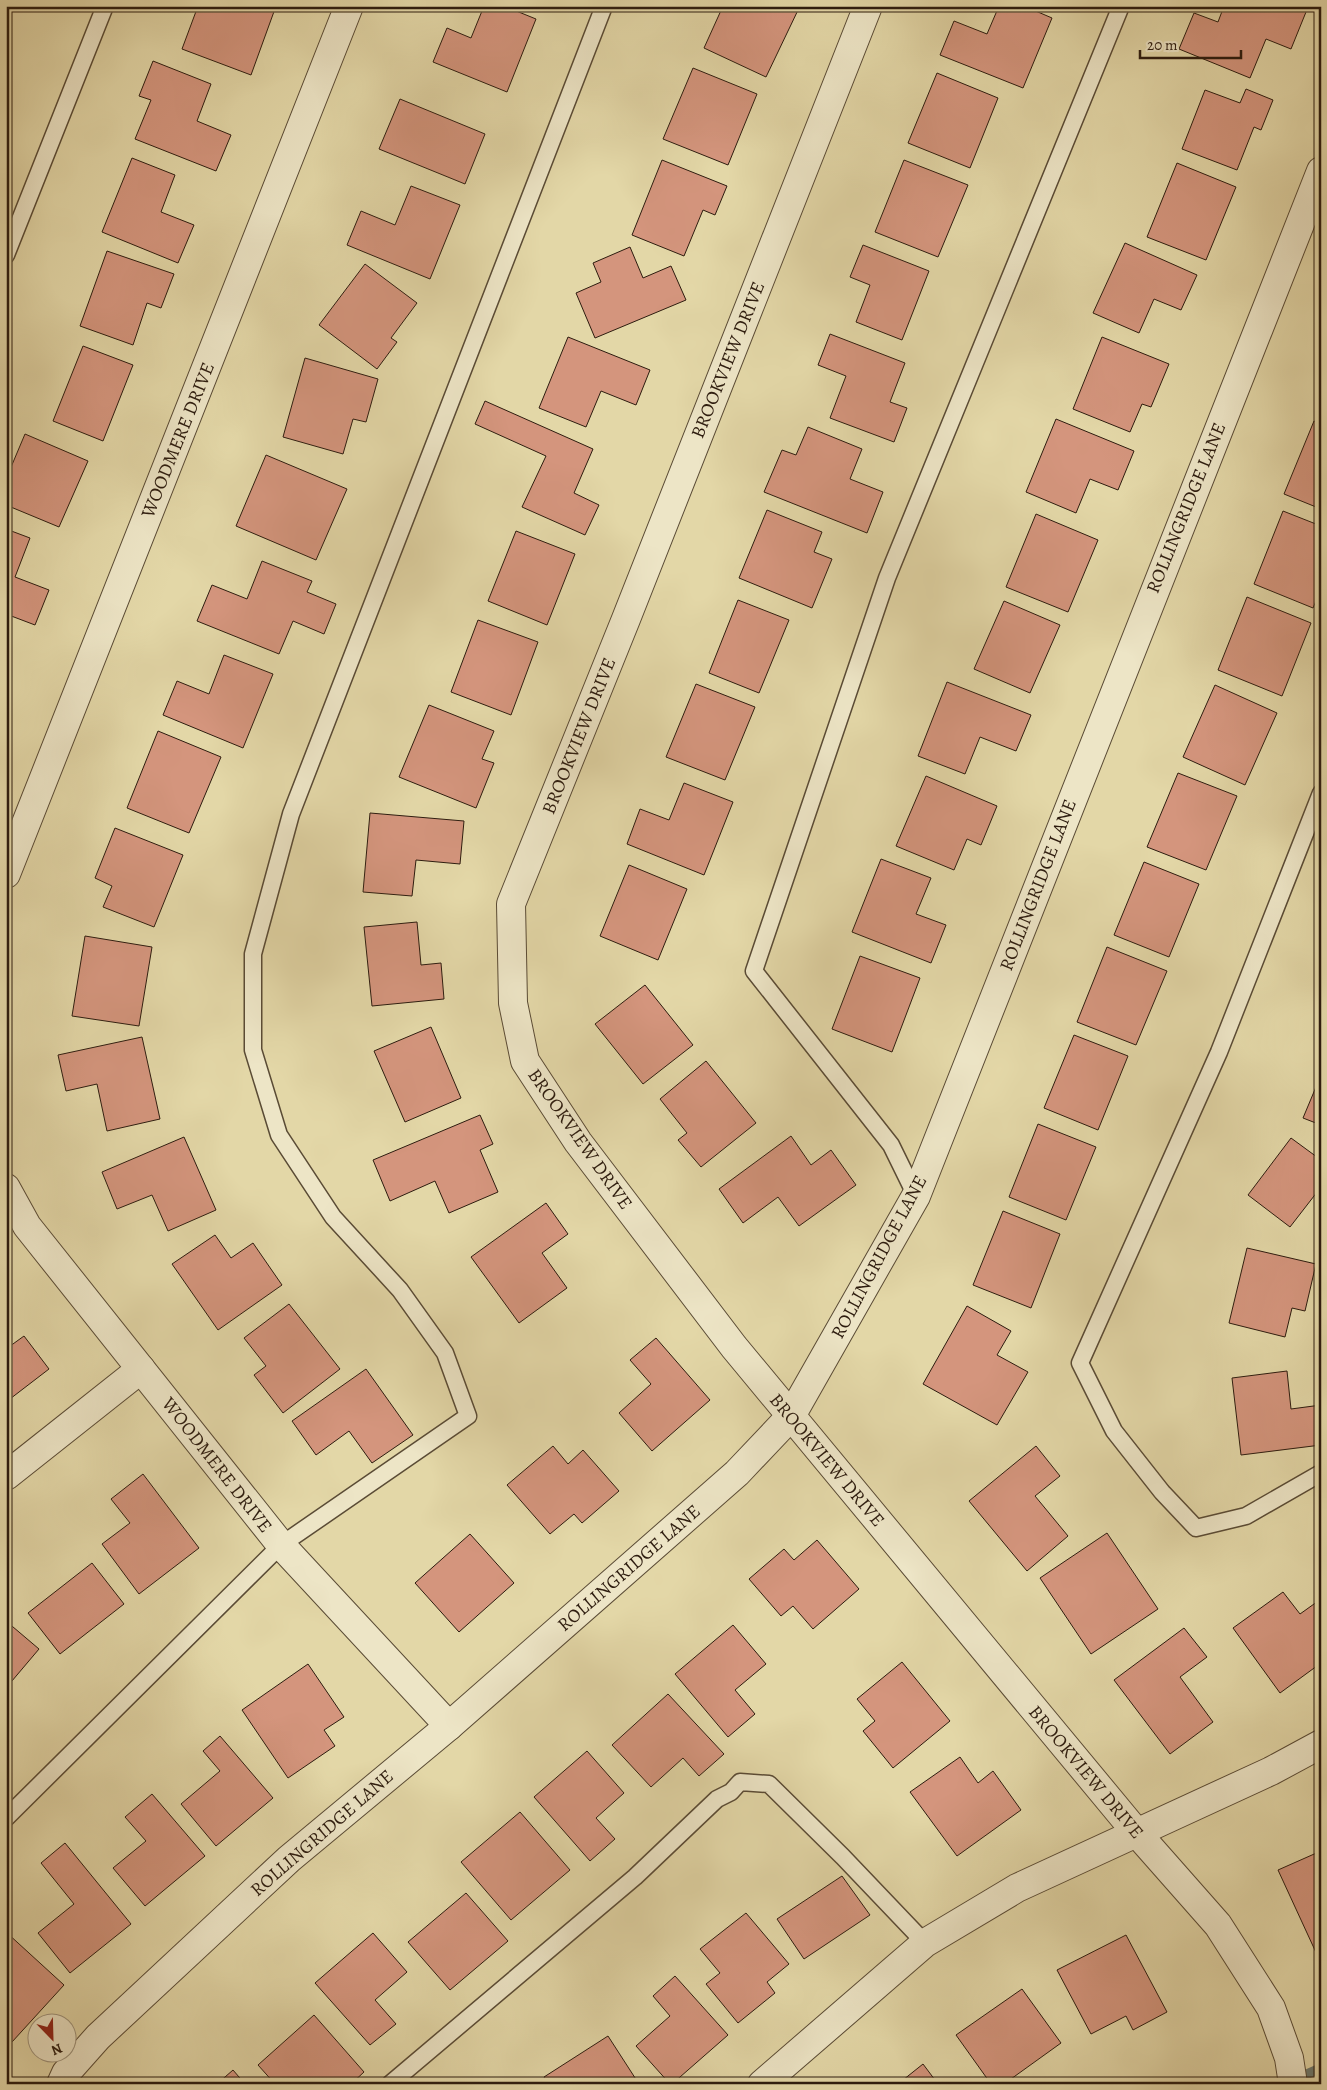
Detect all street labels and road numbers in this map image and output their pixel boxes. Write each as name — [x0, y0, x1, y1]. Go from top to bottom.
street label: BROOKVIEW DRIVE — [685, 278, 771, 442]
street label: WOODMERE DRIVE — [135, 358, 221, 522]
street label: ROLLINGRIDGE LANE — [1140, 419, 1232, 597]
street label: BROOKVIEW DRIVE — [536, 654, 622, 818]
street label: ROLLINGRIDGE LANE — [993, 795, 1083, 975]
street label: BROOKVIEW DRIVE — [522, 1063, 638, 1215]
street label: ROLLINGRIDGE LANE — [825, 1171, 933, 1343]
street label: BROOKVIEW DRIVE — [763, 1388, 891, 1532]
street label: WOODMERE DRIVE — [155, 1391, 278, 1538]
street label: ROLLINGRIDGE LANE — [552, 1499, 706, 1637]
street label: BROOKVIEW DRIVE — [1022, 1700, 1150, 1844]
street label: ROLLINGRIDGE LANE — [245, 1764, 399, 1902]

